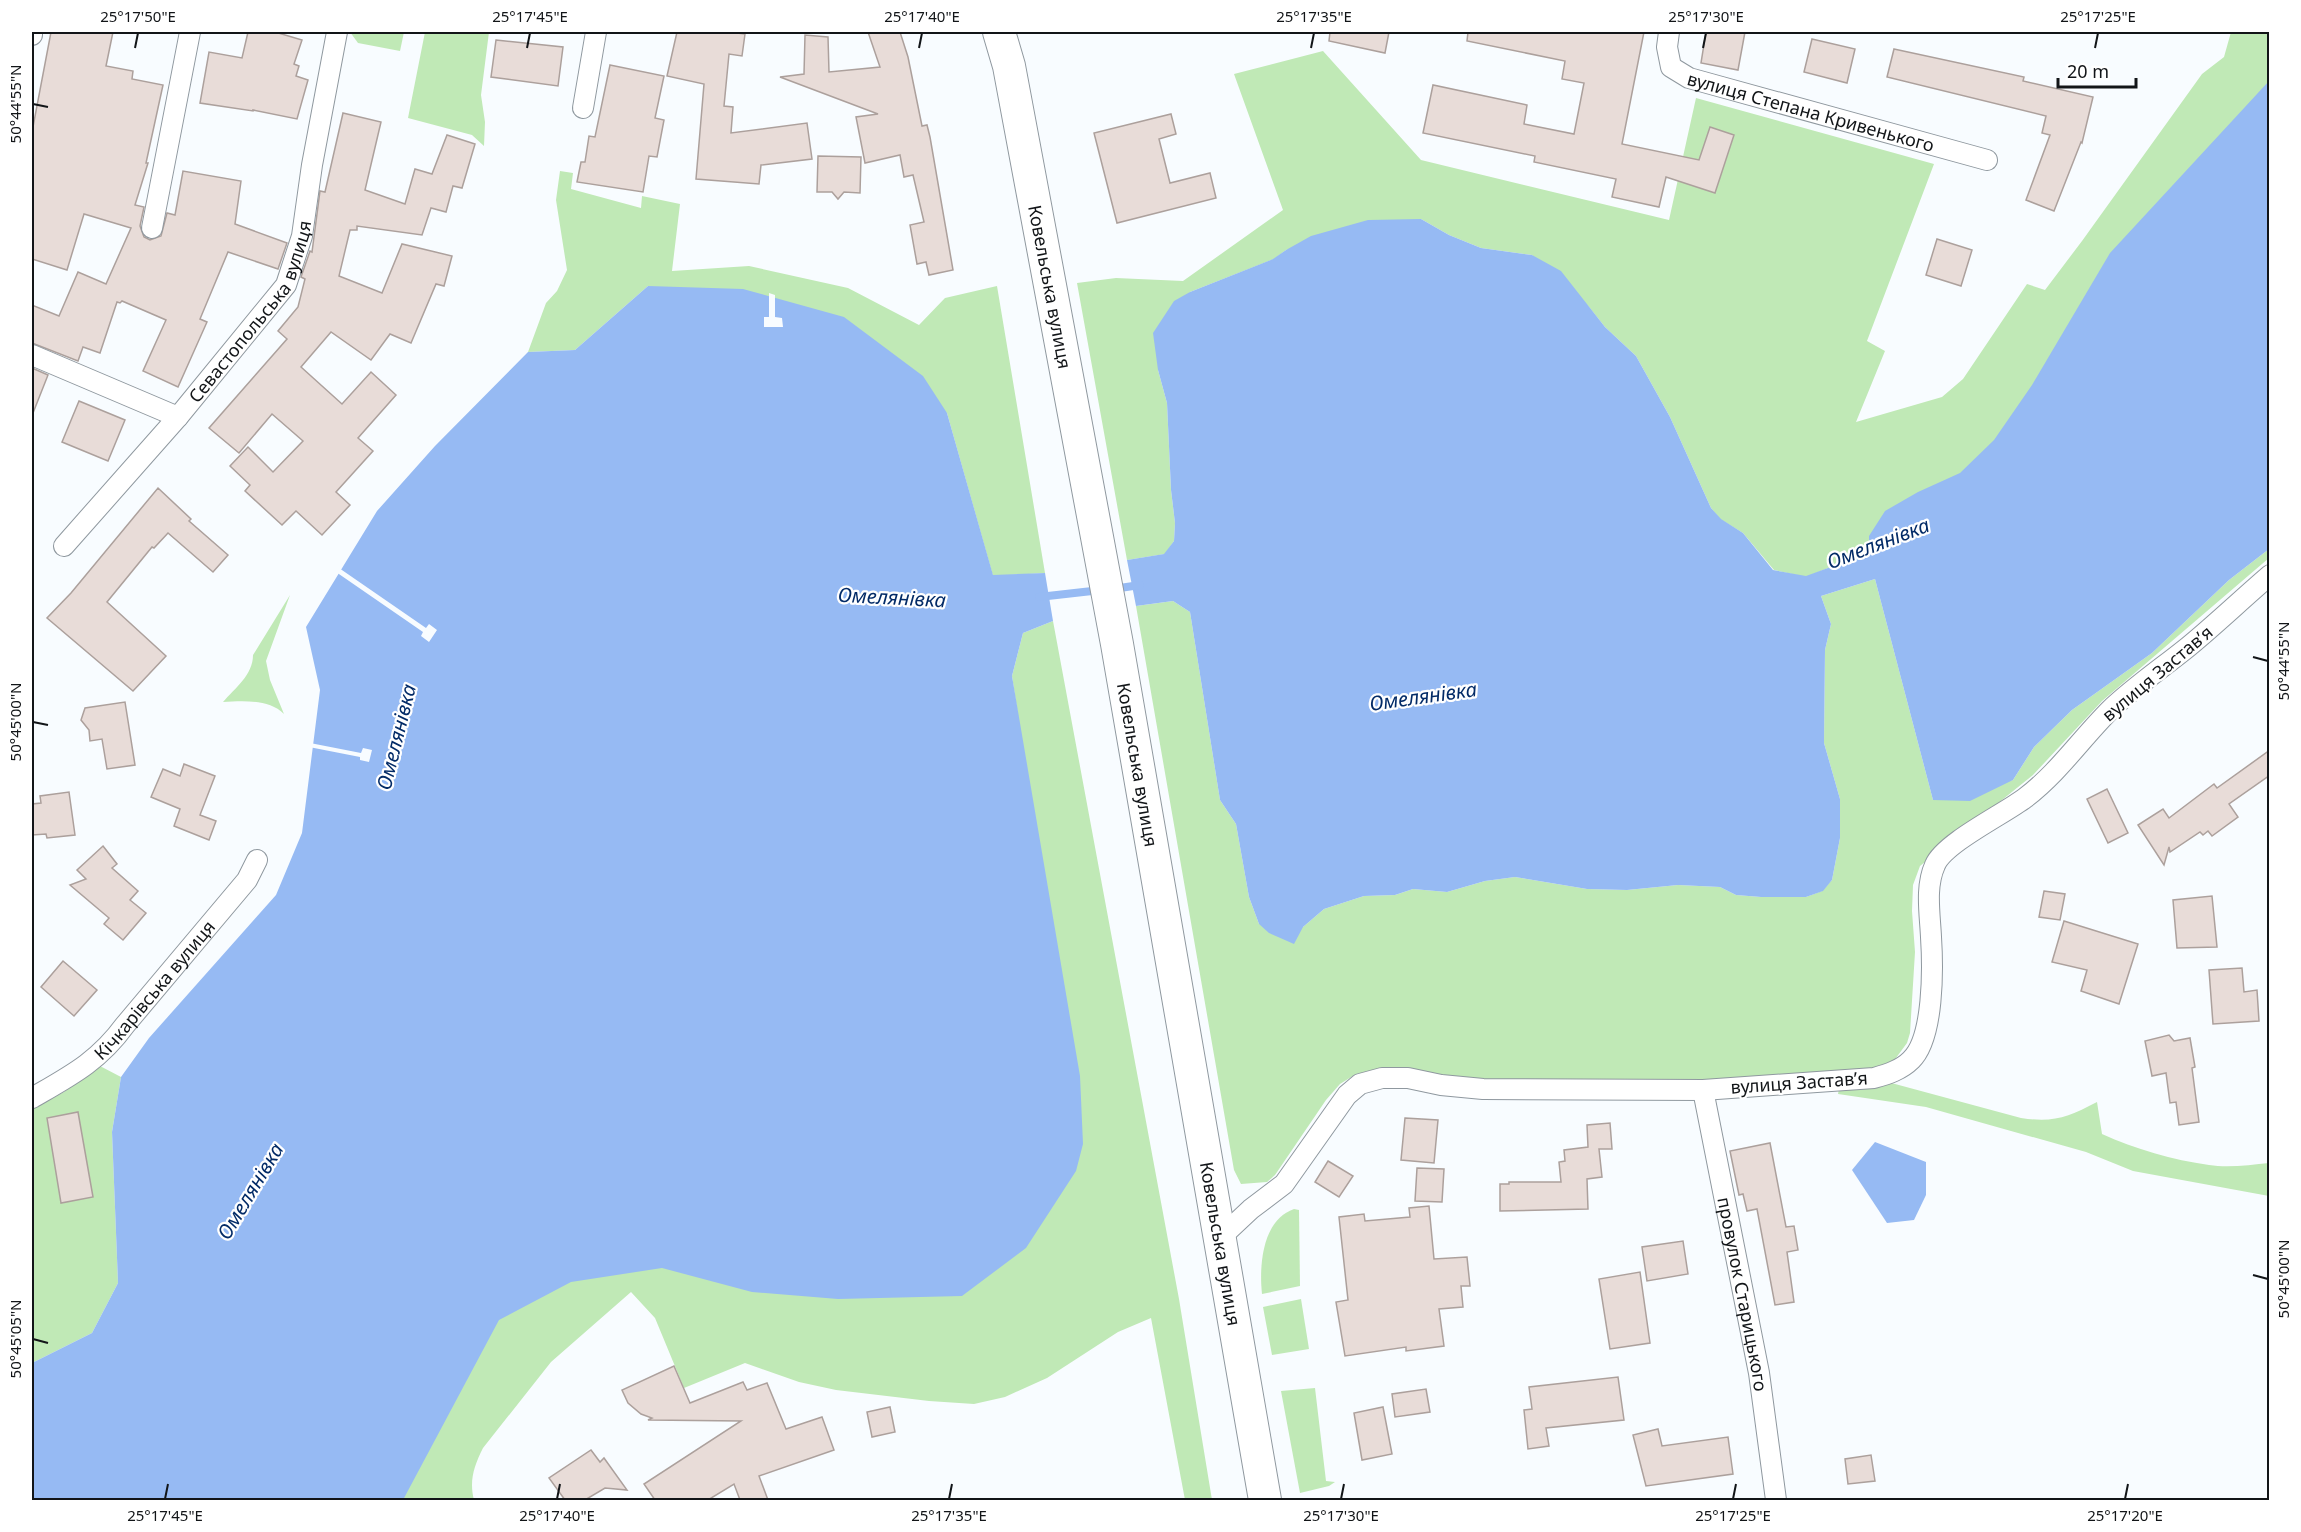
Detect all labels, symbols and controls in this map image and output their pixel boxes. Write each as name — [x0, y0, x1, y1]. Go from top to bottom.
text: 25°17'50"E — [100, 6, 176, 26]
text: 25°17'45"E — [492, 6, 568, 26]
text: 25°17'40"E — [884, 6, 960, 26]
text: 25°17'35"E — [1276, 6, 1352, 26]
text: 25°17'30"E — [1668, 6, 1744, 26]
text: 25°17'25"E — [2060, 6, 2136, 26]
scale bar — [2058, 51, 2136, 89]
text: 20 m — [2067, 59, 2109, 83]
text: 50°44'55"N — [5, 65, 25, 143]
street label: вулиця Степана Кривенького — [1685, 66, 1937, 157]
street label: Ковельська вулиця — [1023, 203, 1077, 371]
street label: Севастопольська вулиця — [183, 219, 316, 407]
water label: Омелянівка — [1823, 511, 1933, 575]
water label: Омелянівка — [837, 581, 947, 613]
street label: вулиця Заставʼя — [2097, 620, 2217, 726]
text: 50°44'55"N — [2273, 622, 2293, 700]
water label: Омелянівка — [1368, 675, 1478, 717]
water label: Омелянівка — [370, 681, 422, 793]
street label: Ковельська вулиця — [1112, 681, 1164, 849]
text: 50°45'00"N — [5, 683, 25, 761]
street label: Кічкарівська вулиця — [89, 915, 220, 1065]
street label: вулиця Заставʼя — [1730, 1065, 1868, 1099]
water label: Омелянівка — [211, 1138, 289, 1244]
street label: Ковельська вулиця — [1195, 1160, 1247, 1328]
street label: провулок Старицького — [1712, 1195, 1773, 1393]
text: 50°45'00"N — [2273, 1240, 2293, 1318]
text: 50°45'05"N — [5, 1300, 25, 1378]
text: 25°17'45"E — [127, 1505, 203, 1525]
text: 25°17'40"E — [519, 1505, 595, 1525]
text: 25°17'35"E — [911, 1505, 987, 1525]
text: 25°17'30"E — [1303, 1505, 1379, 1525]
text: 25°17'25"E — [1695, 1505, 1771, 1525]
text: 25°17'20"E — [2087, 1505, 2163, 1525]

